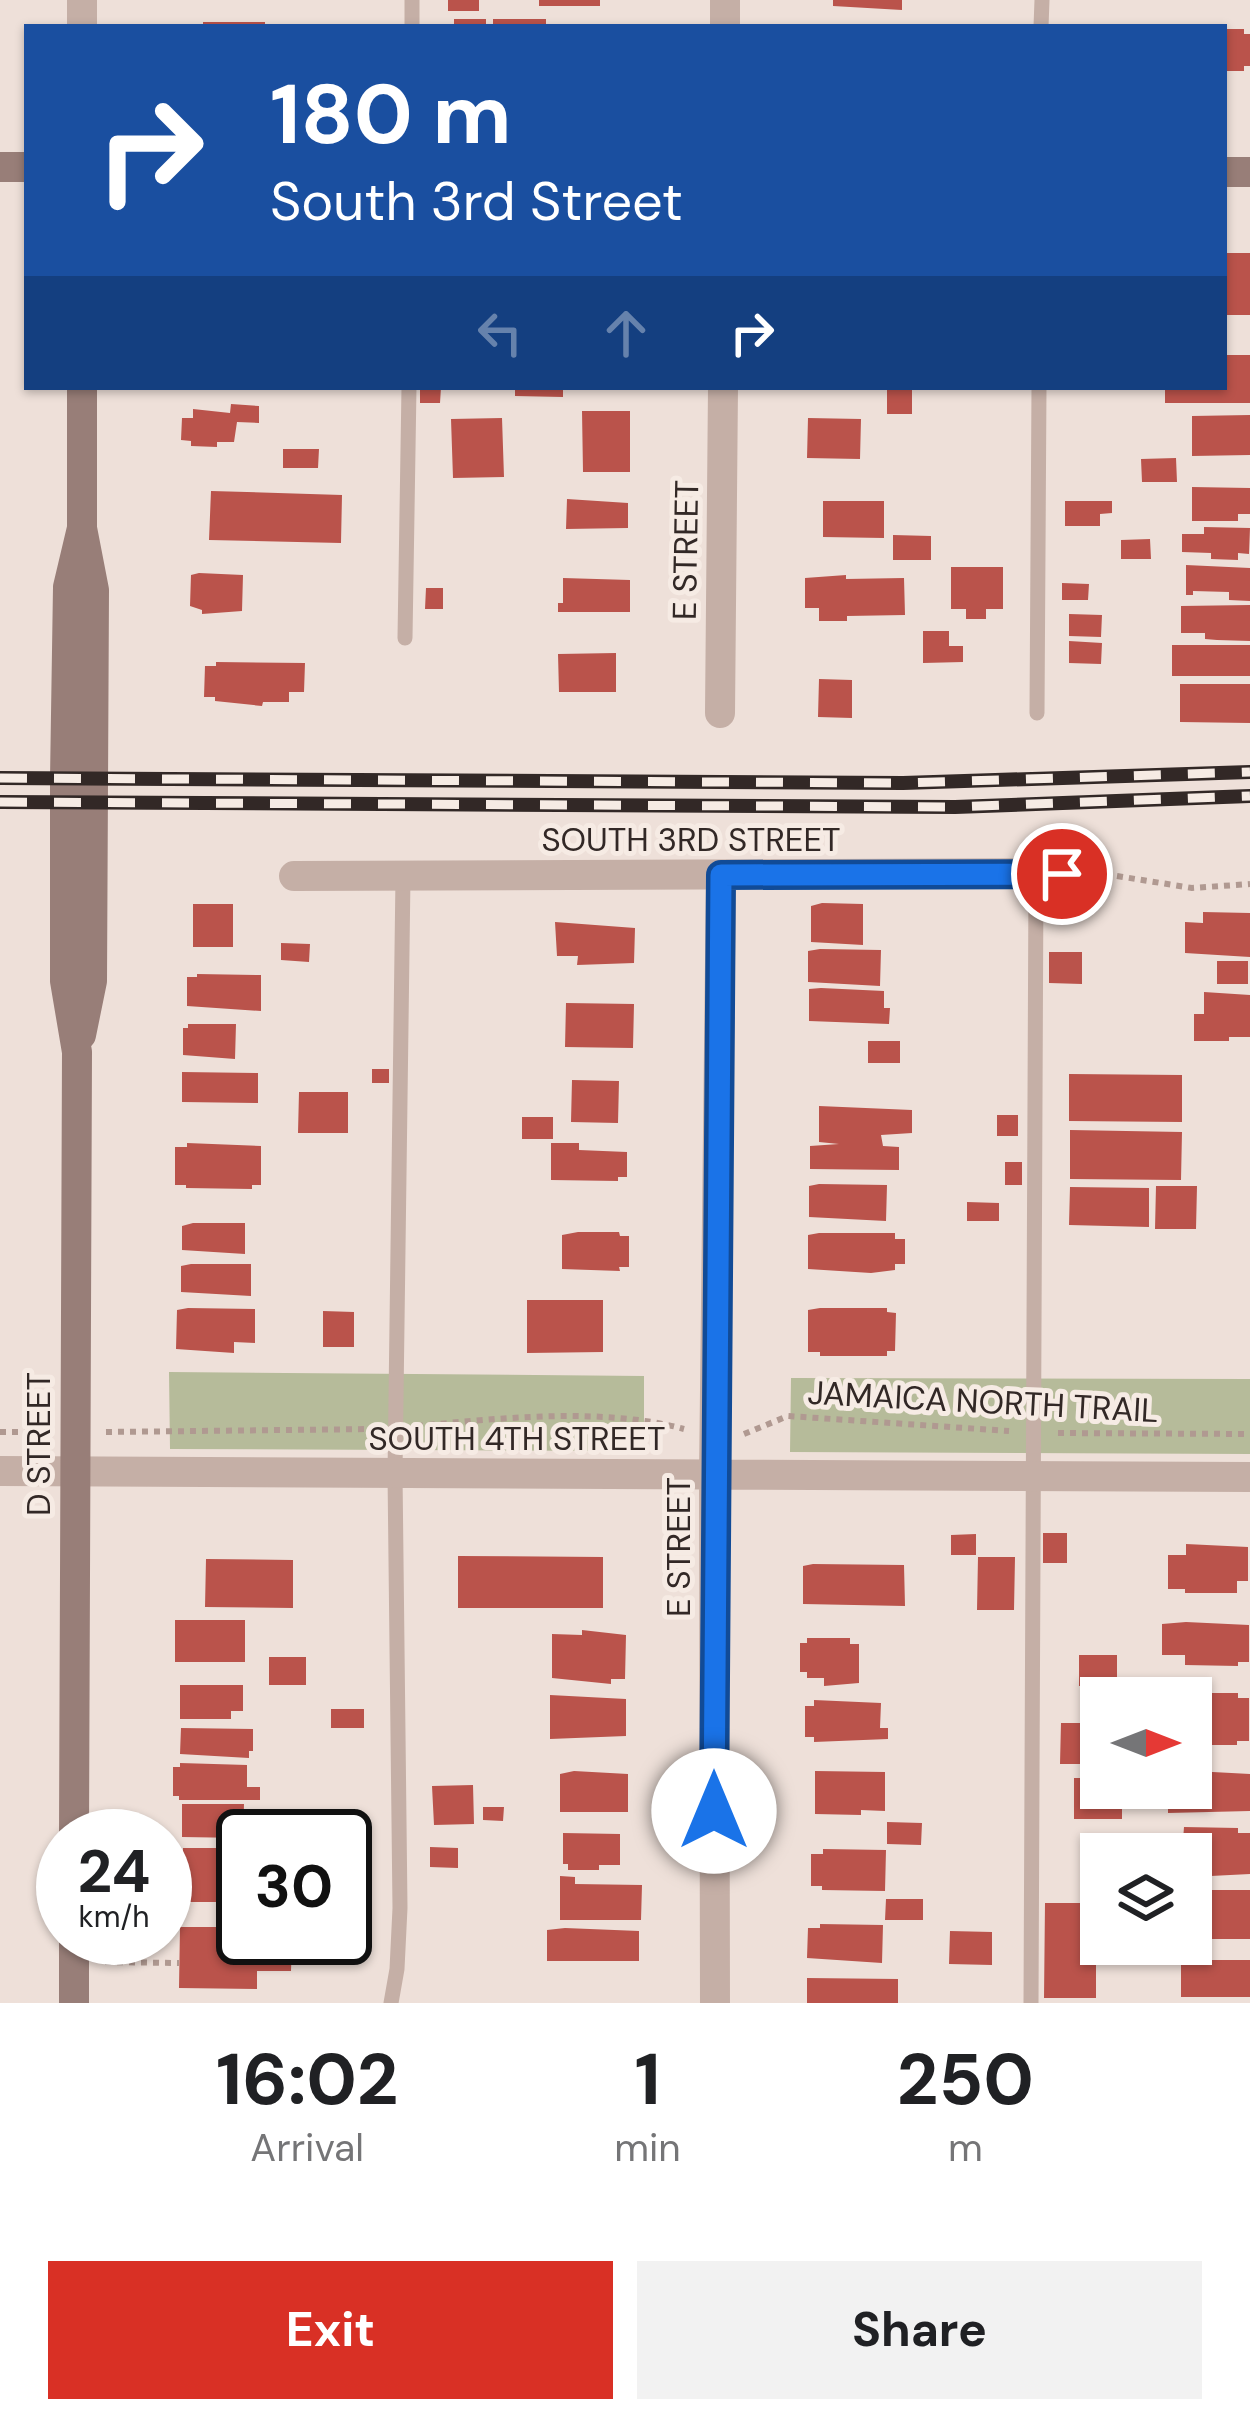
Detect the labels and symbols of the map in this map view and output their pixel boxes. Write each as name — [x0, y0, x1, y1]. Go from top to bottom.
street label: E STREET — [663, 480, 708, 620]
street label: SOUTH 3RD STREET — [541, 818, 841, 861]
pin — [1011, 823, 1113, 925]
street label: JAMAICA NORTH TRAIL — [806, 1371, 1160, 1432]
street label: D STREET — [17, 1372, 60, 1516]
street label: SOUTH 4TH STREET — [368, 1417, 666, 1460]
street label: E STREET — [657, 1477, 700, 1617]
north arrow — [1080, 1677, 1212, 1809]
position arrow — [651, 1748, 777, 1874]
speed limit sign: 30 — [216, 1809, 372, 1965]

